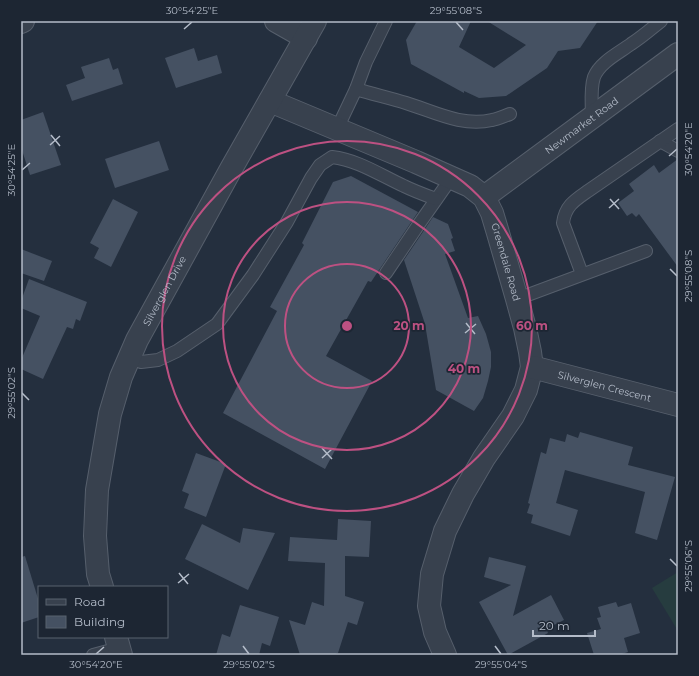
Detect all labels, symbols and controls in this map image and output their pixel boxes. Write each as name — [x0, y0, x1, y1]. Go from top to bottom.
text: 30°54'25"E — [166, 4, 219, 17]
text: 29°55'08"S — [430, 4, 482, 17]
street label: Newmarket Road — [542, 94, 621, 157]
text: 30°54'20"E — [682, 122, 695, 176]
text: 30°54'25"E — [5, 143, 18, 196]
street label: Greendale Road — [489, 221, 524, 303]
text: 29°55'08"S — [682, 250, 695, 302]
street label: Silverglen Drive — [140, 253, 189, 328]
text: 20 m — [393, 318, 425, 333]
text: 60 m — [516, 318, 548, 333]
centre of rings — [340, 319, 354, 333]
text: 40 m — [448, 361, 480, 376]
text: 29°55'02"S — [5, 367, 18, 419]
street label: Silverglen Crescent — [556, 367, 653, 404]
text: 29°55'06"S — [682, 540, 695, 592]
legend — [38, 586, 168, 638]
text: Road — [74, 594, 105, 609]
scale bar — [533, 612, 595, 638]
text: Building — [74, 614, 125, 629]
text: 20 m — [539, 618, 570, 633]
text: 30°54'20"E — [69, 658, 123, 671]
text: 29°55'02"S — [223, 658, 275, 671]
text: 29°55'04"S — [475, 658, 527, 671]

